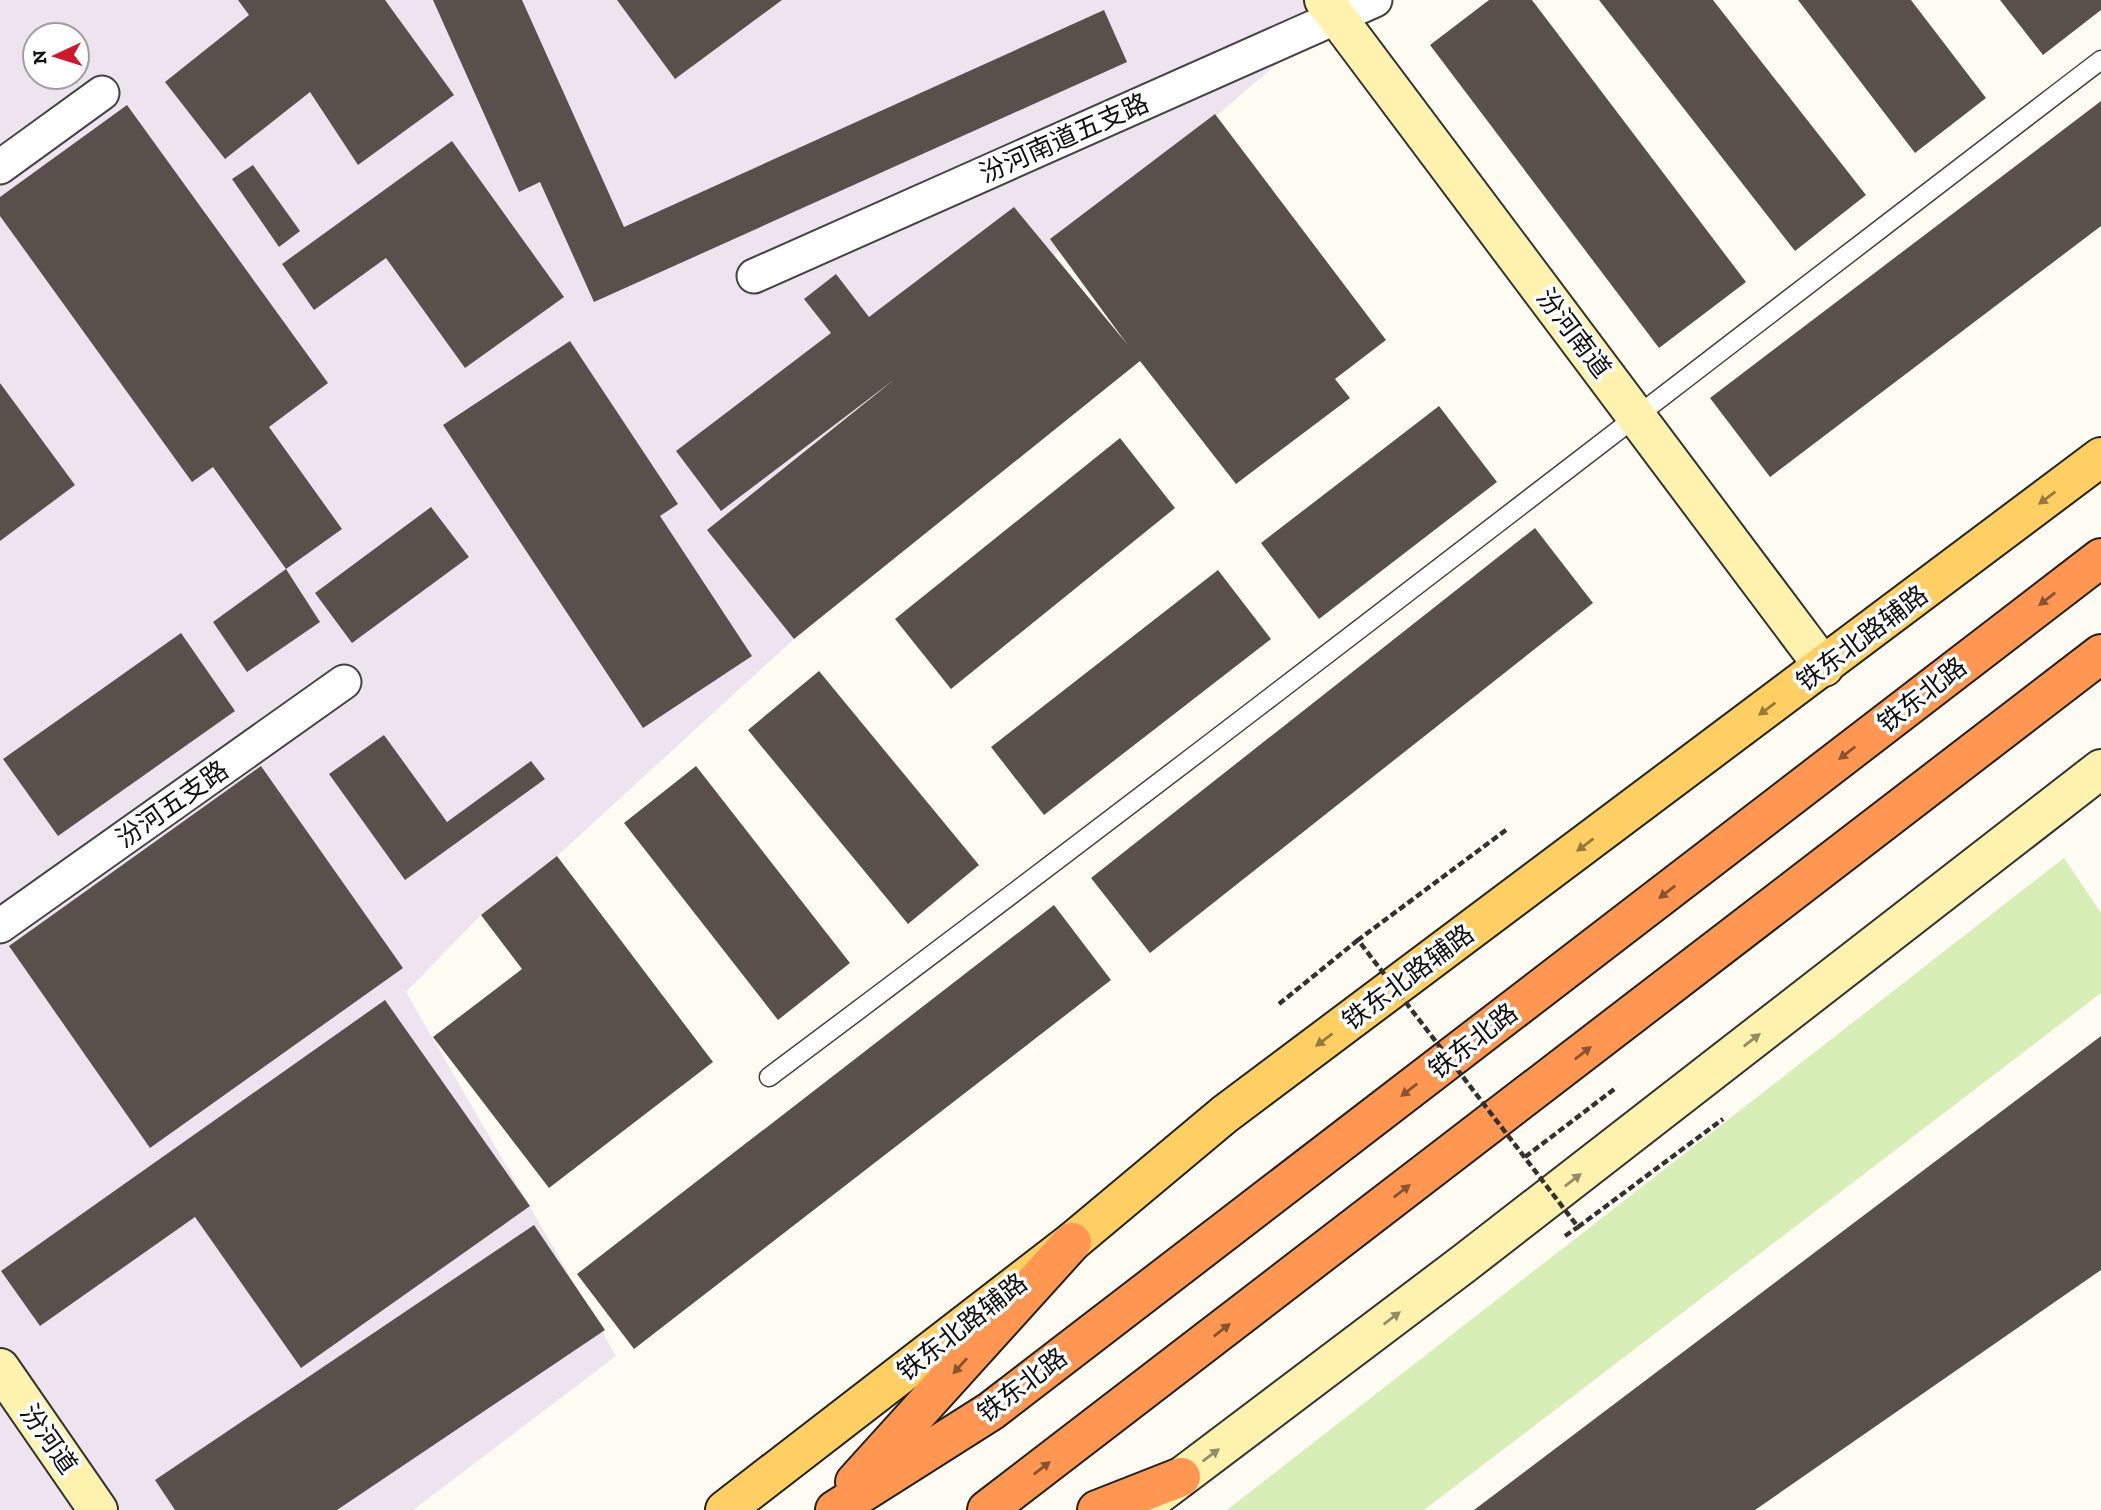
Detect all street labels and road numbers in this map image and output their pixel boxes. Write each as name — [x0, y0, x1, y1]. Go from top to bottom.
street label: 汾河南道五支路 — [974, 86, 1154, 190]
street label: 汾河南道 — [1530, 282, 1618, 384]
street label: 铁东北路辅路 — [1790, 579, 1934, 697]
street label: 铁东北路 — [1871, 651, 1973, 739]
street label: 汾河五支路 — [110, 754, 234, 854]
street label: 铁东北路辅路 — [1336, 917, 1480, 1037]
street label: 铁东北路 — [1422, 996, 1524, 1086]
street label: 铁东北路辅路 — [891, 1267, 1033, 1387]
street label: 铁东北路 — [971, 1341, 1073, 1429]
street label: 汾河道 — [14, 1398, 84, 1480]

